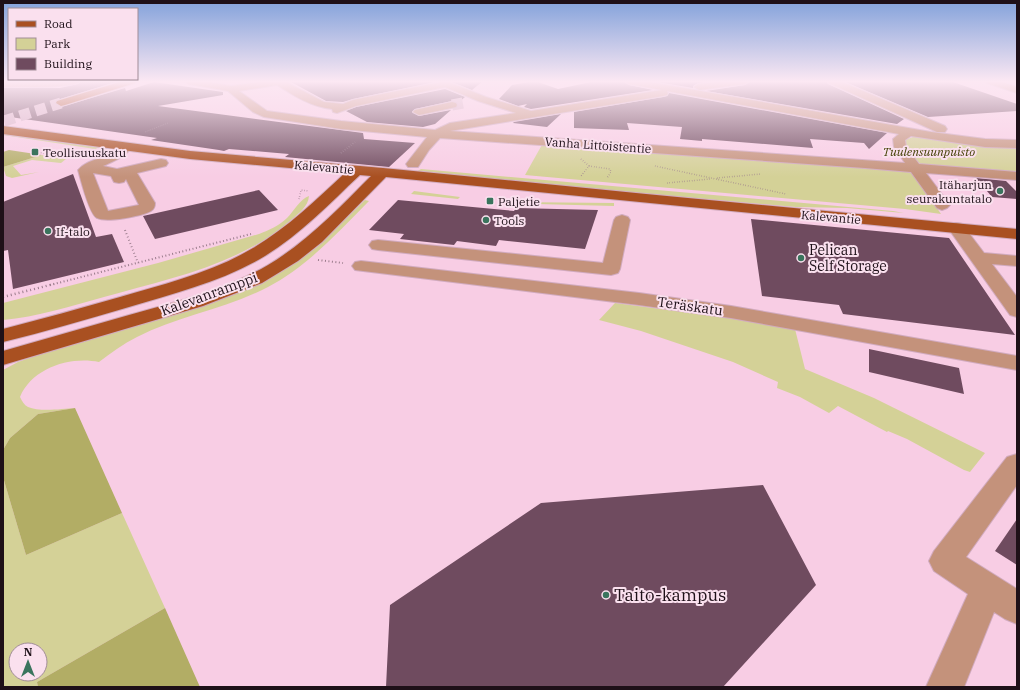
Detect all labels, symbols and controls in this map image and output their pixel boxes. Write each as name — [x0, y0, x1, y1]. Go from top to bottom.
legend — [8, 8, 138, 80]
text: Road — [44, 16, 73, 31]
text: Park — [44, 36, 70, 51]
text: Building — [44, 56, 92, 71]
street label: Vanha Littoistentie — [544, 134, 652, 156]
park label: Tuulensuunpuisto — [883, 144, 975, 159]
place label: Teollisuuskatu — [43, 145, 127, 160]
marker: Teollisuuskatu — [30, 147, 40, 157]
street label: Kalevantie — [294, 157, 354, 177]
place label: Itäharjun seurakuntatalo — [907, 177, 992, 206]
marker: Itäharjun seurakuntatalo — [995, 186, 1005, 196]
place label: Paljetie — [498, 194, 540, 209]
marker: Paljetie — [485, 196, 495, 206]
street label: Kalevantie — [801, 207, 861, 227]
place label: Tools — [494, 213, 525, 228]
marker: Tools — [481, 215, 491, 225]
place label: If-talo — [56, 224, 90, 239]
marker: If-talo — [43, 226, 53, 236]
place label: Pelican Self Storage — [809, 241, 887, 275]
marker: Pelican Self Storage — [796, 253, 806, 263]
street label: Kalevanramppi — [158, 268, 260, 320]
street label: Teräskatu — [656, 292, 724, 320]
place label: Taito-kampus — [614, 584, 726, 606]
marker: Taito-kampus — [601, 590, 611, 600]
north arrow — [8, 642, 48, 682]
text: N — [24, 645, 33, 659]

